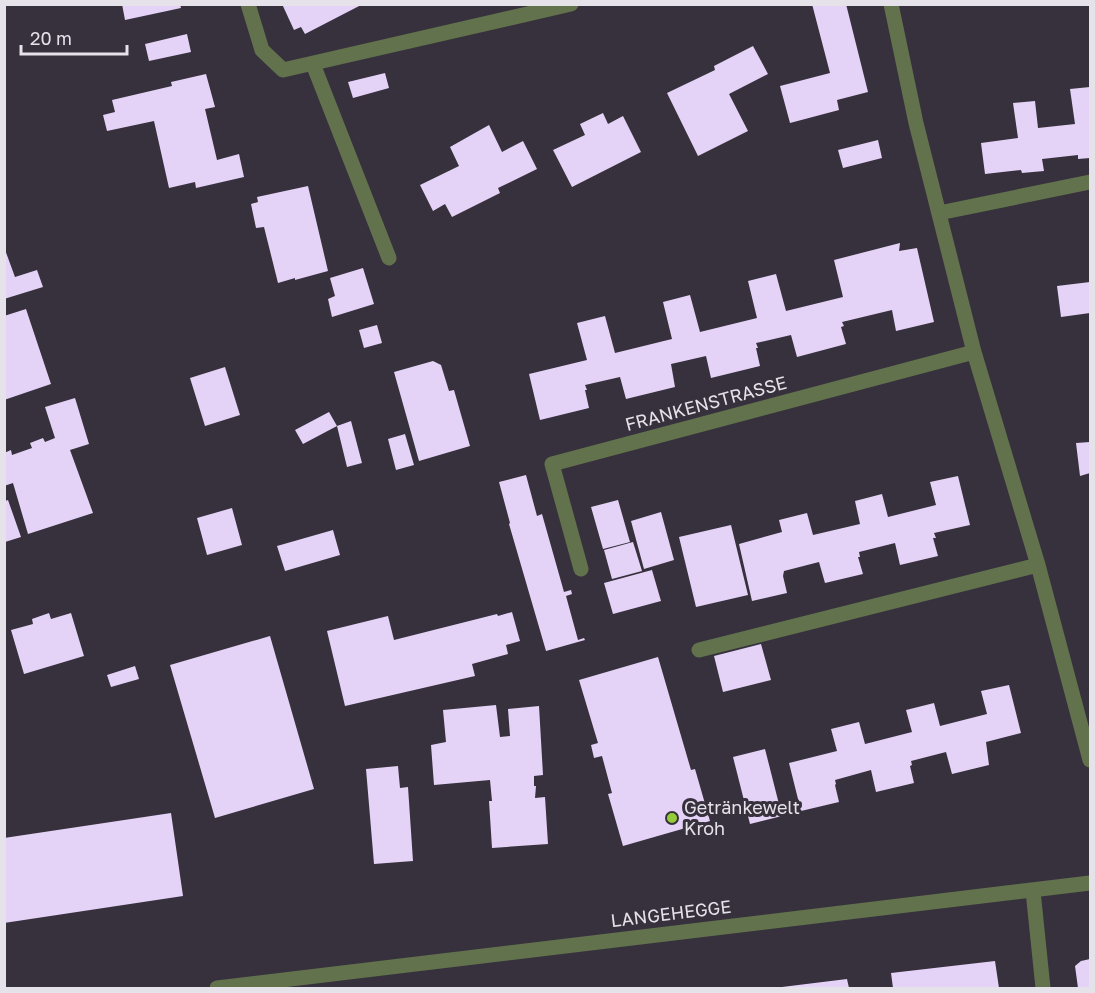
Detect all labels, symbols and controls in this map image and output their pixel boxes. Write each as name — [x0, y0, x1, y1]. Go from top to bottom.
scale bar — [21, 18, 128, 56]
text: 20 m — [30, 27, 72, 49]
street label: FRANKENSTRASSE — [623, 371, 789, 435]
place label: Getränkewelt Kroh — [684, 796, 800, 839]
marker: Getränkewelt Kroh — [665, 811, 679, 825]
street label: LANGEHEGGE — [609, 895, 732, 931]

